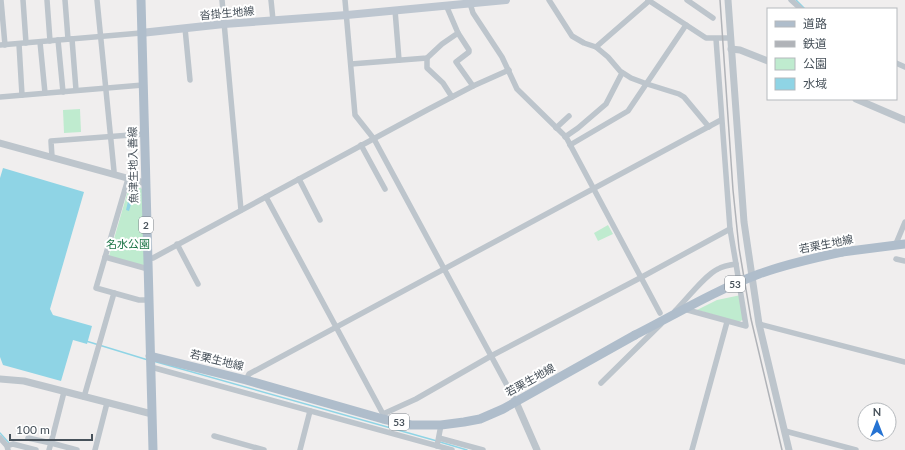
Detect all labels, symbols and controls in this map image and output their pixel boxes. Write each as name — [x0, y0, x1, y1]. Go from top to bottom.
street label: 沓掛生地線 — [199, 4, 255, 21]
legend — [767, 8, 897, 100]
text: 道路 — [803, 16, 827, 31]
text: 鉄道 — [803, 36, 827, 51]
text: 公園 — [803, 56, 827, 71]
text: 水域 — [803, 76, 827, 91]
street label: 魚津生地入善線 — [125, 126, 140, 204]
road number: 2 — [139, 217, 153, 233]
street label: 若栗生地線 — [798, 232, 854, 255]
park label: 名水公園 — [106, 237, 150, 250]
road number: 53 — [725, 276, 745, 292]
street label: 若栗生地線 — [189, 347, 245, 372]
street label: 若栗生地線 — [503, 361, 557, 399]
north arrow — [857, 402, 897, 442]
text: N — [873, 405, 881, 418]
road number: 53 — [389, 414, 409, 430]
scale bar — [10, 416, 92, 442]
text: 100 m — [16, 422, 50, 437]

